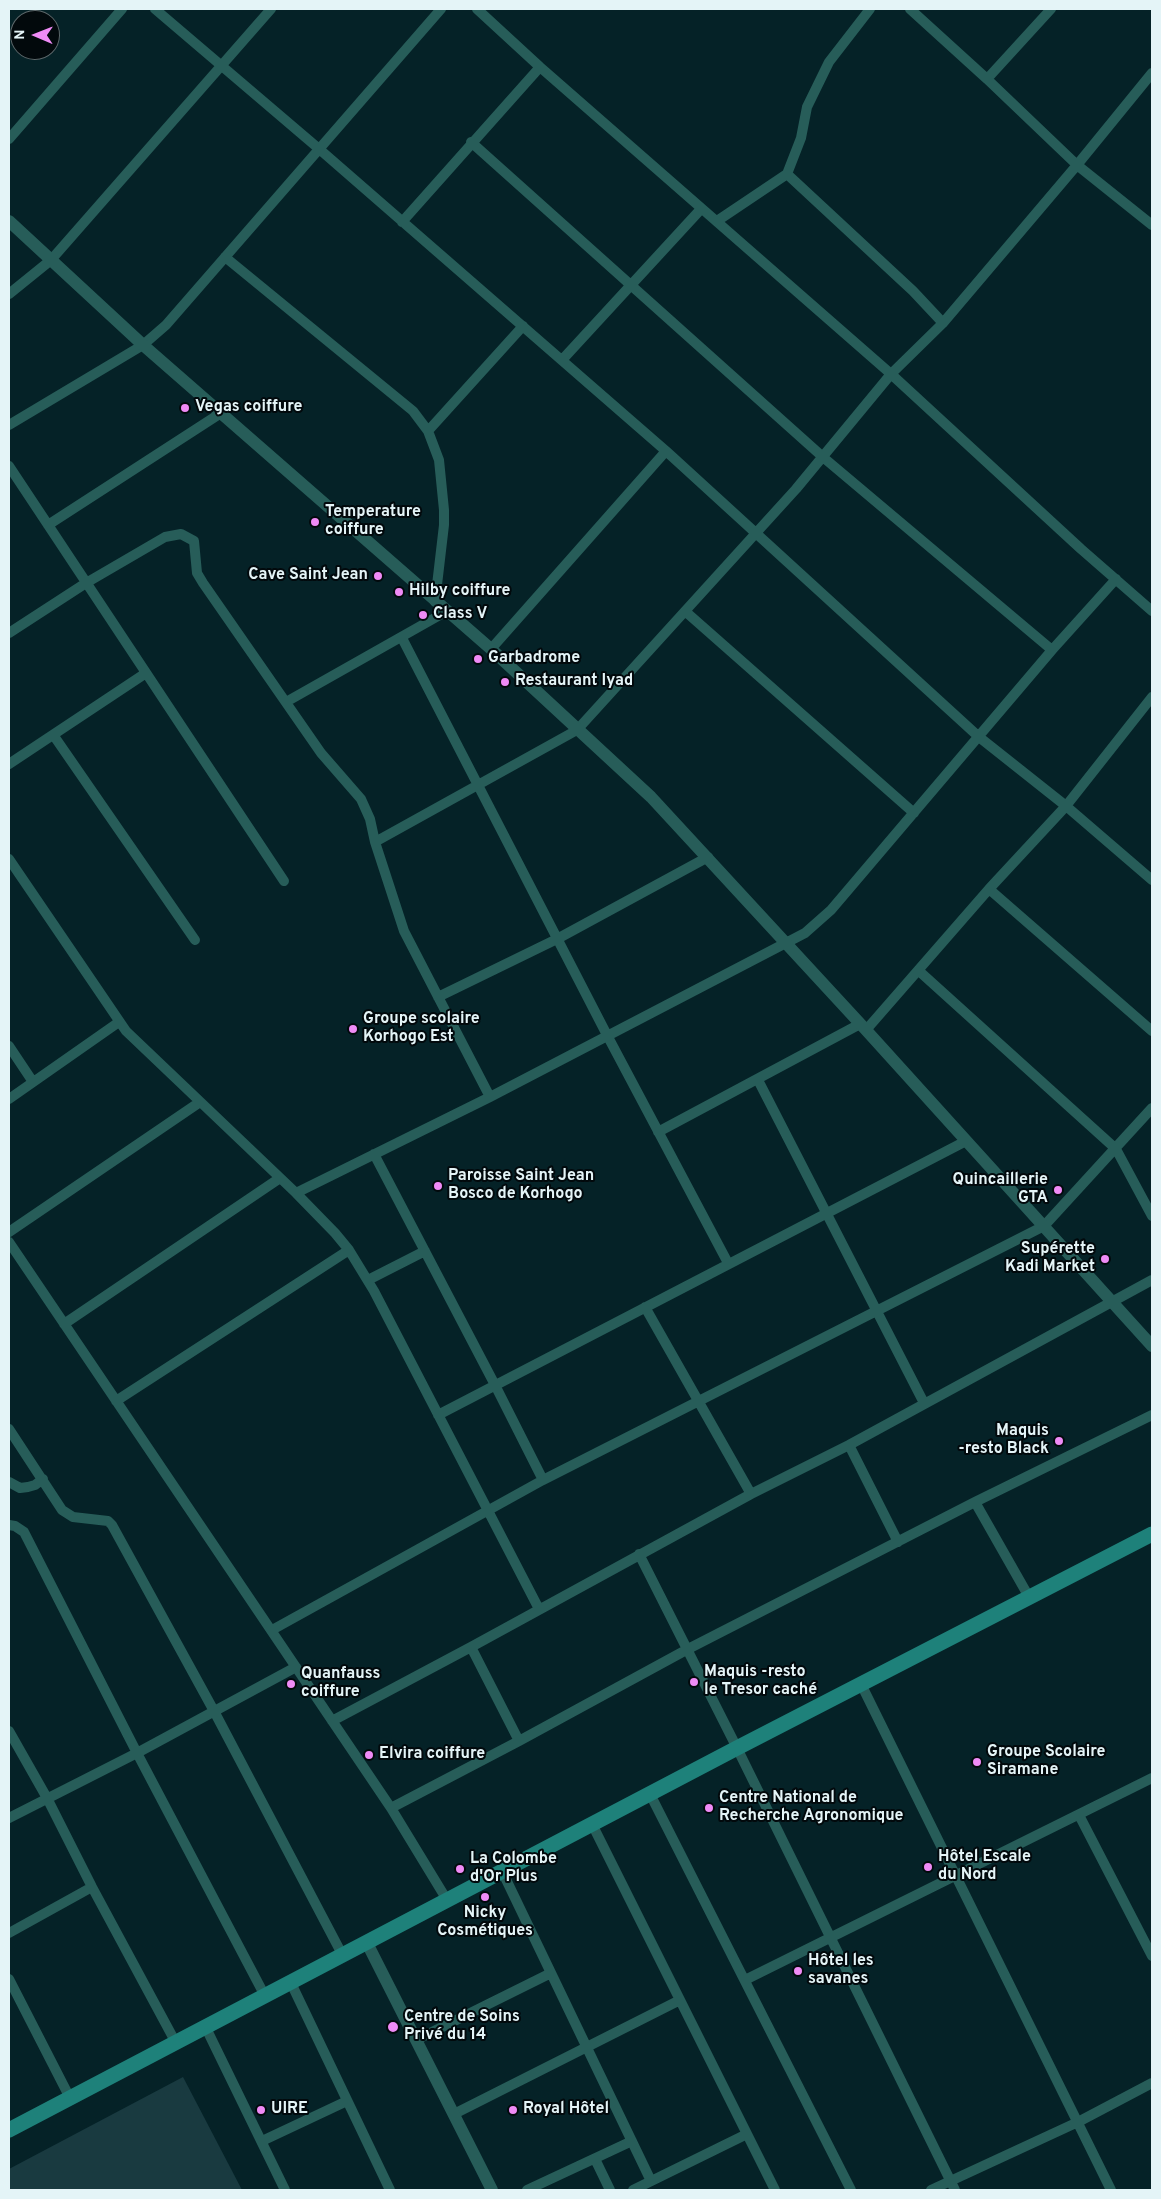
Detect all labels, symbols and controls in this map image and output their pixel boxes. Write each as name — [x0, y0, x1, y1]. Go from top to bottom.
north arrow — [10, 10, 60, 60]
text: N — [12, 30, 29, 40]
place label: Vegas coiffure — [195, 398, 302, 418]
marker: Vegas coiffure — [179, 402, 191, 414]
place label: Temperature coiffure — [325, 503, 421, 541]
marker: Temperature coiffure — [309, 516, 321, 528]
place label: Cave Saint Jean — [248, 566, 368, 586]
marker: Cave Saint Jean — [372, 570, 384, 582]
place label: Hilby coiffure — [409, 582, 511, 602]
marker: Hilby coiffure — [393, 586, 405, 598]
place label: Class V — [433, 605, 487, 625]
marker: Class V — [417, 609, 429, 621]
place label: Garbadrome — [488, 649, 580, 669]
marker: Garbadrome — [472, 653, 484, 665]
place label: Restaurant Iyad — [515, 672, 633, 692]
marker: Restaurant Iyad — [499, 676, 511, 688]
place label: Groupe scolaire Korhogo Est — [363, 1010, 480, 1048]
marker: Groupe scolaire Korhogo Est — [347, 1023, 359, 1035]
place label: Paroisse Saint Jean Bosco de Korhogo — [448, 1167, 594, 1205]
place label: Quincaillerie GTA — [953, 1171, 1048, 1209]
marker: Paroisse Saint Jean Bosco de Korhogo — [432, 1180, 444, 1192]
marker: Quincaillerie GTA — [1052, 1184, 1064, 1196]
place label: Supérette Kadi Market — [1005, 1240, 1095, 1278]
marker: Supérette Kadi Market — [1099, 1253, 1111, 1265]
place label: Maquis -resto Black — [958, 1422, 1049, 1460]
marker: Maquis -resto Black — [1053, 1435, 1065, 1447]
place label: Maquis -resto le Tresor caché — [704, 1663, 817, 1701]
place label: Quanfauss coiffure — [301, 1665, 380, 1703]
marker: Maquis -resto le Tresor caché — [688, 1676, 700, 1688]
marker: Quanfauss coiffure — [285, 1678, 297, 1690]
place label: Groupe Scolaire Siramane — [987, 1743, 1105, 1781]
place label: Elvira coiffure — [379, 1745, 485, 1765]
marker: Elvira coiffure — [363, 1749, 375, 1761]
marker: Groupe Scolaire Siramane — [971, 1756, 983, 1768]
place label: Centre National de Recherche Agronomique — [719, 1789, 903, 1827]
marker: Centre National de Recherche Agronomique — [703, 1802, 715, 1814]
place label: Hôtel Escale du Nord — [938, 1848, 1031, 1886]
place label: La Colombe d'Or Plus — [470, 1850, 557, 1888]
marker: Hôtel Escale du Nord — [922, 1861, 934, 1873]
marker: La Colombe d'Or Plus — [454, 1863, 466, 1875]
marker: Nicky Cosmétiques — [479, 1891, 491, 1903]
place label: Nicky Cosmétiques — [437, 1904, 533, 1942]
place label: Hôtel les savanes — [808, 1952, 874, 1990]
marker: Hôtel les savanes — [792, 1965, 804, 1977]
place label: Centre de Soins Privé du 14 — [404, 2008, 520, 2046]
marker: Centre de Soins Privé du 14 — [386, 2020, 400, 2034]
place label: UIRE — [271, 2100, 308, 2120]
place label: Royal Hôtel — [523, 2100, 609, 2120]
marker: UIRE — [255, 2104, 267, 2116]
marker: Royal Hôtel — [507, 2104, 519, 2116]

